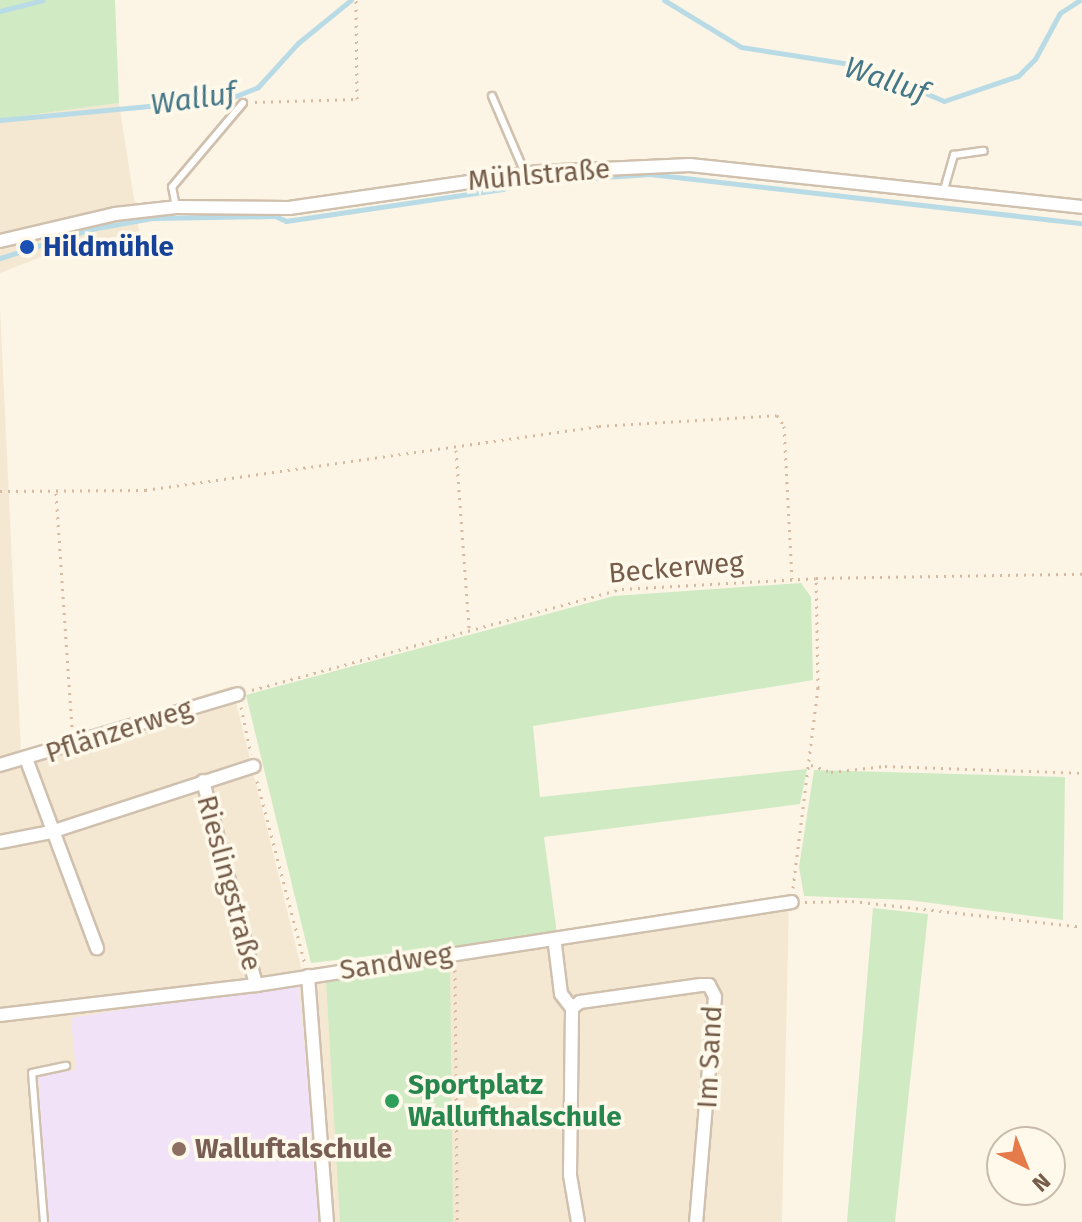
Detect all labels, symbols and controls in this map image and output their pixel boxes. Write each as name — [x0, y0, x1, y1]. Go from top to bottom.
water label: Walluf — [840, 49, 932, 111]
water label: Walluf — [148, 75, 238, 123]
street label: Mühlstraße — [466, 152, 612, 198]
place label: Hildmühle — [43, 230, 174, 264]
marker: Hildmühle — [18, 238, 36, 256]
street label: Beckerweg — [607, 545, 745, 591]
street label: Pflänzerweg — [41, 692, 197, 770]
street label: Rieslingstraße — [189, 792, 269, 974]
street label: Sandweg — [337, 937, 455, 987]
street label: Im Sand — [691, 1005, 729, 1109]
place label: Sportplatz Wallufthalschule — [408, 1068, 622, 1134]
marker: Sportplatz Wallufthalschule — [383, 1092, 401, 1110]
north arrow — [986, 1126, 1066, 1206]
place label: Walluftalschule — [195, 1132, 392, 1166]
marker: Walluftalschule — [170, 1140, 188, 1158]
text: N — [1027, 1168, 1056, 1197]

